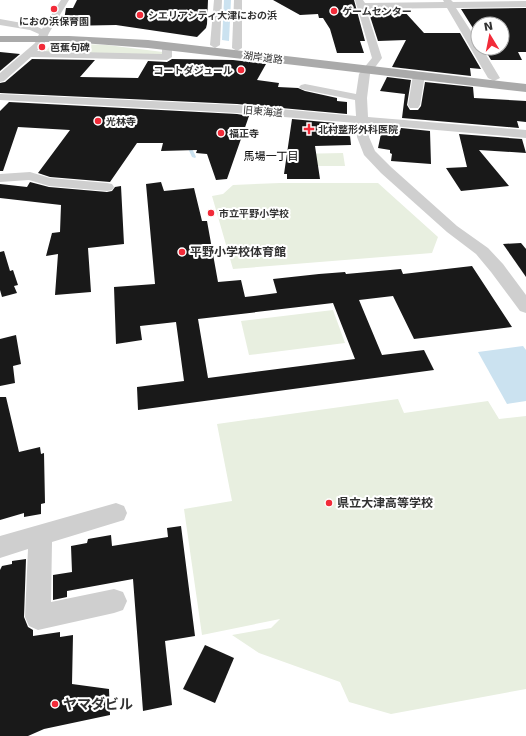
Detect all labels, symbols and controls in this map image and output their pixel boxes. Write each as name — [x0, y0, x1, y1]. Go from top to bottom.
marker: におの浜保育園 — [49, 4, 59, 14]
marker: ゲームセンター — [329, 6, 339, 16]
place label: ゲームセンター — [342, 6, 412, 17]
marker: シエリアシティ大津におの浜 — [135, 10, 145, 20]
place label: シエリアシティ大津におの浜 — [148, 10, 277, 21]
place label: におの浜保育園 — [19, 16, 89, 27]
north arrow — [470, 16, 510, 56]
text: N — [483, 19, 494, 34]
marker: 芭蕉句碑 — [37, 42, 47, 52]
place label: 芭蕉句碑 — [50, 42, 90, 53]
street label: 湖岸道路 — [242, 50, 283, 65]
place label: コートダジュール — [154, 65, 233, 76]
marker: コートダジュール — [236, 65, 246, 75]
street label: 旧東海道 — [243, 104, 283, 119]
marker: 光林寺 — [93, 116, 103, 126]
place label: 光林寺 — [106, 116, 136, 127]
marker: 北村整形外科医院 — [303, 123, 315, 135]
place label: 北村整形外科医院 — [318, 124, 398, 135]
marker: 福正寺 — [216, 128, 226, 138]
place label: 福正寺 — [229, 128, 259, 139]
district label: 馬場一丁目 — [244, 150, 299, 163]
marker: 市立平野小学校 — [206, 208, 216, 218]
place label: 市立平野小学校 — [219, 208, 289, 219]
place label: 平野小学校体育館 — [190, 245, 286, 259]
marker: 平野小学校体育館 — [177, 247, 187, 257]
place label: 県立大津高等学校 — [337, 496, 433, 510]
marker: 県立大津高等学校 — [324, 498, 334, 508]
place label: ヤマダビル — [63, 696, 133, 712]
marker: ヤマダビル — [50, 699, 60, 709]

